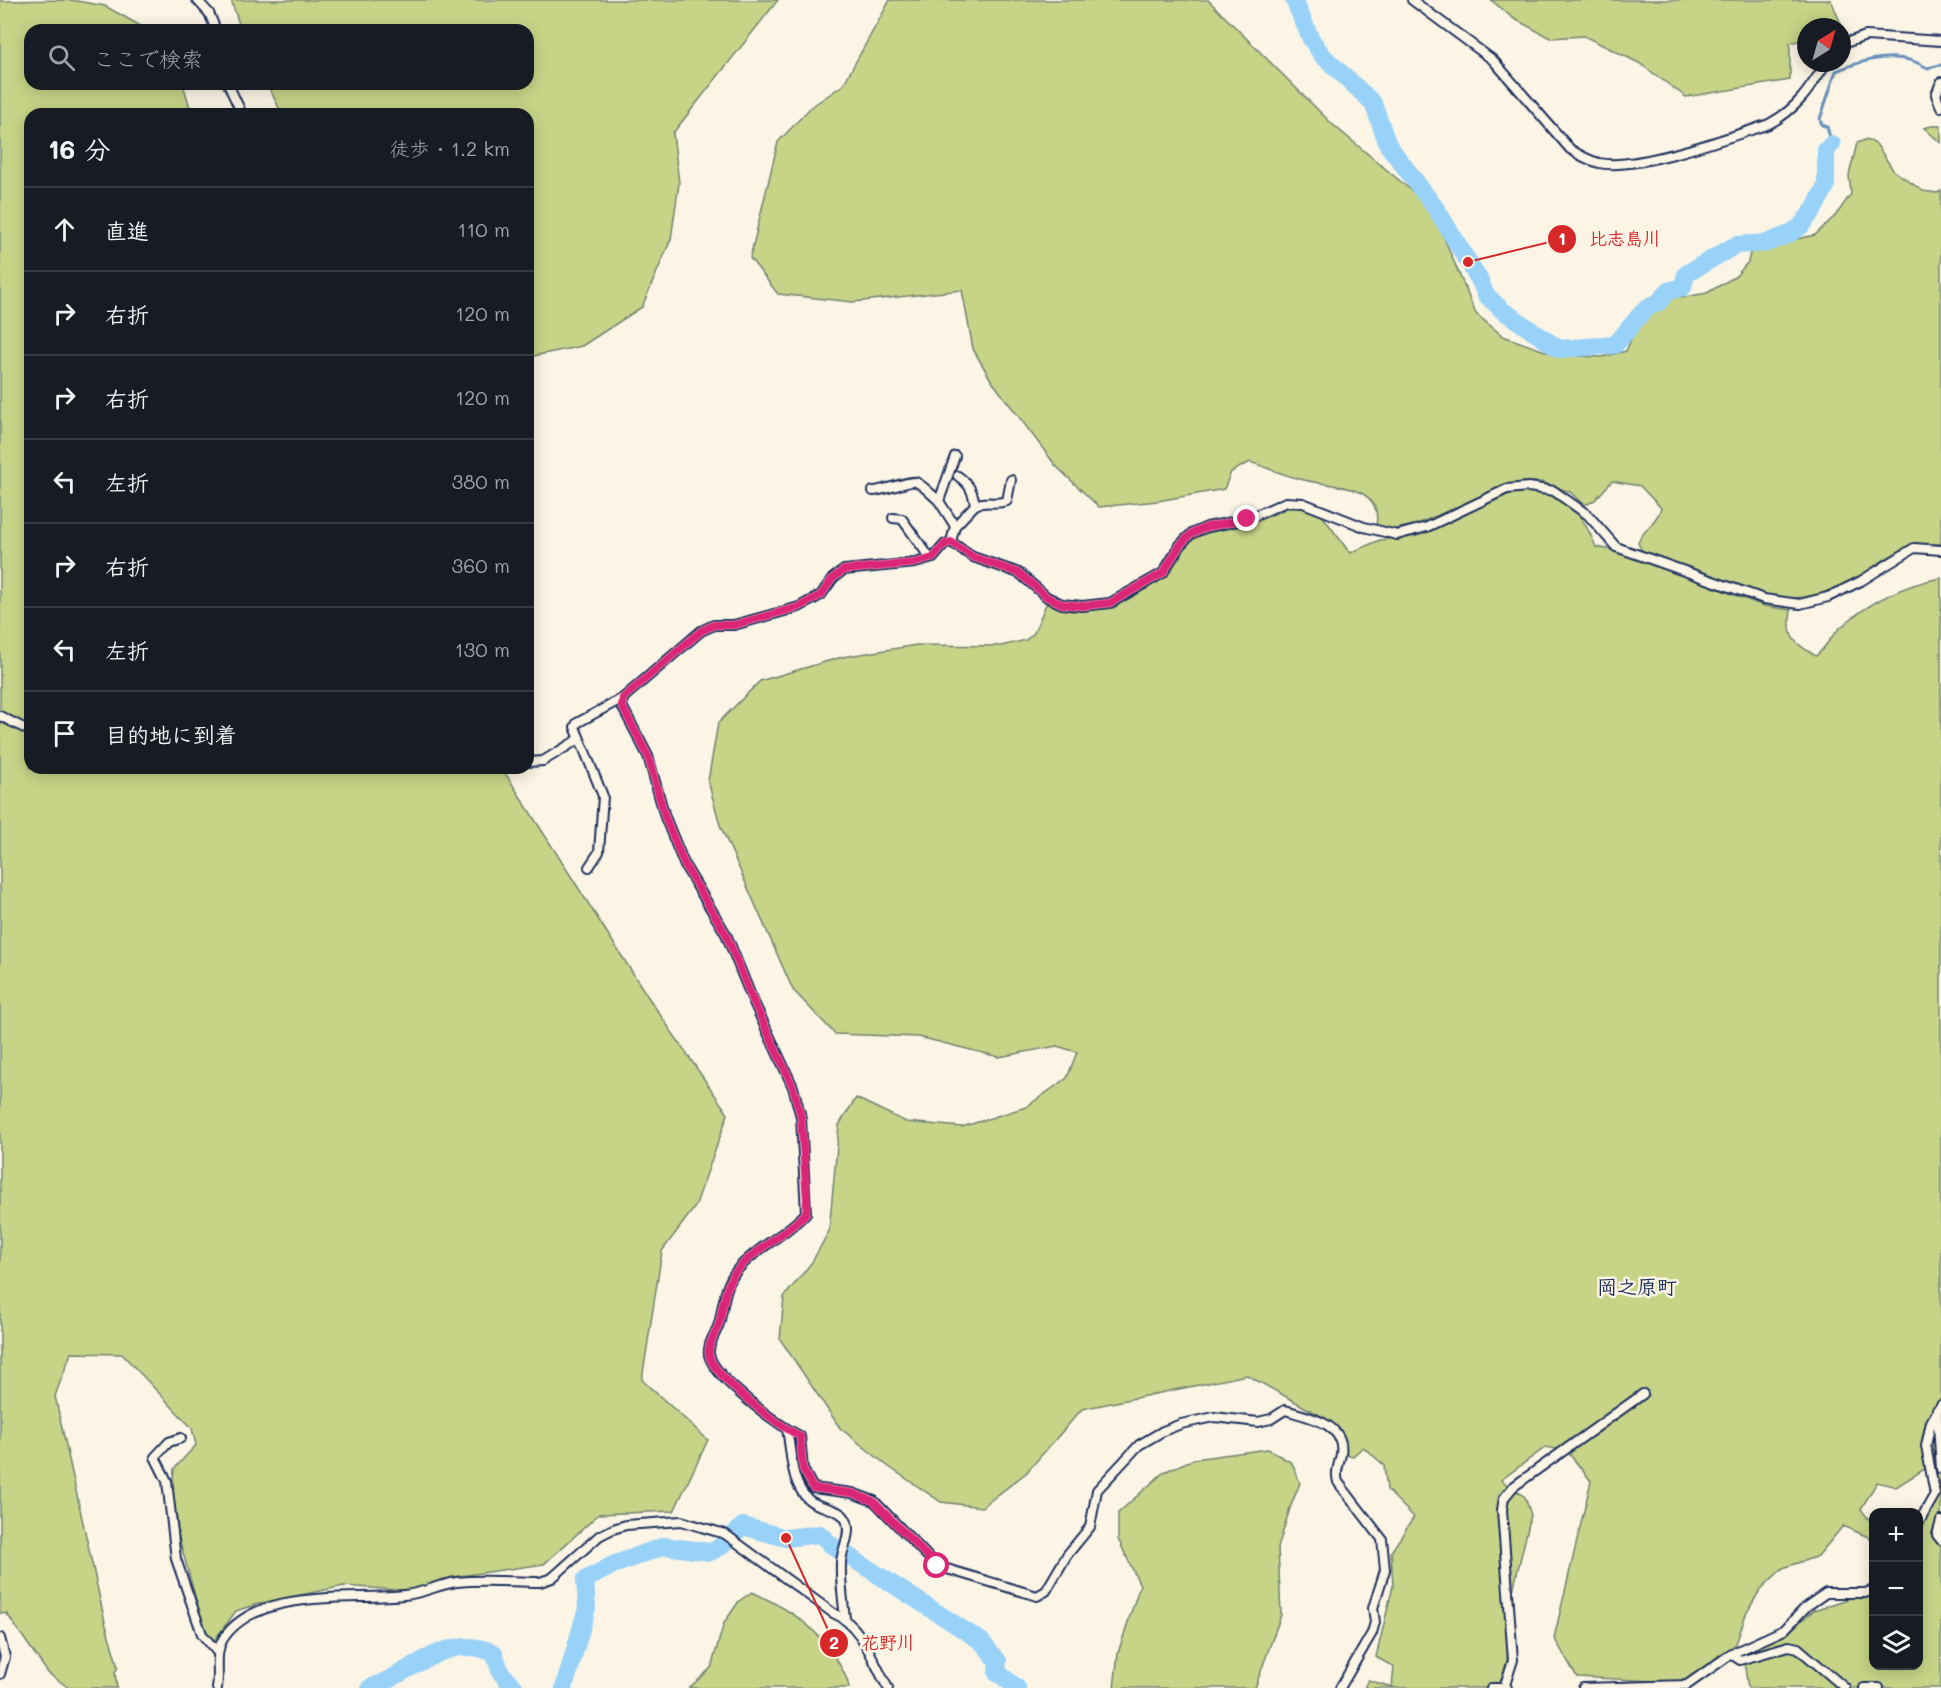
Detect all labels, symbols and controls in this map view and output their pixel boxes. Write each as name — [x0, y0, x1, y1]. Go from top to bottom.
north arrow — [1797, 18, 1851, 72]
search box — [24, 24, 534, 90]
icon: search — [45, 41, 78, 74]
text: ここで検索 — [93, 44, 203, 73]
text: 16 分 — [48, 132, 111, 166]
text: 徒歩 · 1.2 km — [390, 135, 510, 161]
icon: ahead — [48, 213, 81, 246]
text: 直進 — [105, 216, 149, 245]
text: 110 m — [457, 216, 510, 242]
callout: 比志島川 — [1547, 221, 1673, 257]
text: 1 — [1558, 226, 1566, 250]
text: 比志島川 — [1589, 226, 1661, 250]
icon: right — [48, 297, 81, 330]
text: 右折 — [105, 300, 149, 329]
text: 120 m — [455, 300, 510, 326]
icon: right — [48, 381, 81, 414]
text: 右折 — [105, 384, 149, 413]
text: 120 m — [455, 384, 510, 410]
icon: left — [48, 465, 81, 498]
text: 左折 — [105, 468, 149, 497]
text: 380 m — [452, 468, 510, 494]
route end — [1233, 505, 1259, 531]
icon: right — [48, 549, 81, 582]
text: 右折 — [105, 552, 149, 581]
text: 360 m — [452, 552, 510, 578]
icon: left — [48, 633, 81, 666]
text: 左折 — [105, 636, 149, 665]
text: 130 m — [455, 636, 510, 662]
icon: arrive — [48, 717, 81, 750]
text: 目的地に到着 — [105, 720, 237, 749]
district label: 岡之原町 — [1597, 1273, 1677, 1299]
map controls — [1869, 1508, 1923, 1670]
button: + — [1869, 1508, 1923, 1562]
route start — [923, 1552, 949, 1578]
button: − — [1869, 1562, 1923, 1616]
button: layers — [1869, 1616, 1923, 1670]
callout: 花野川 — [819, 1625, 927, 1661]
text: 2 — [829, 1630, 839, 1654]
text: 花野川 — [861, 1630, 915, 1654]

